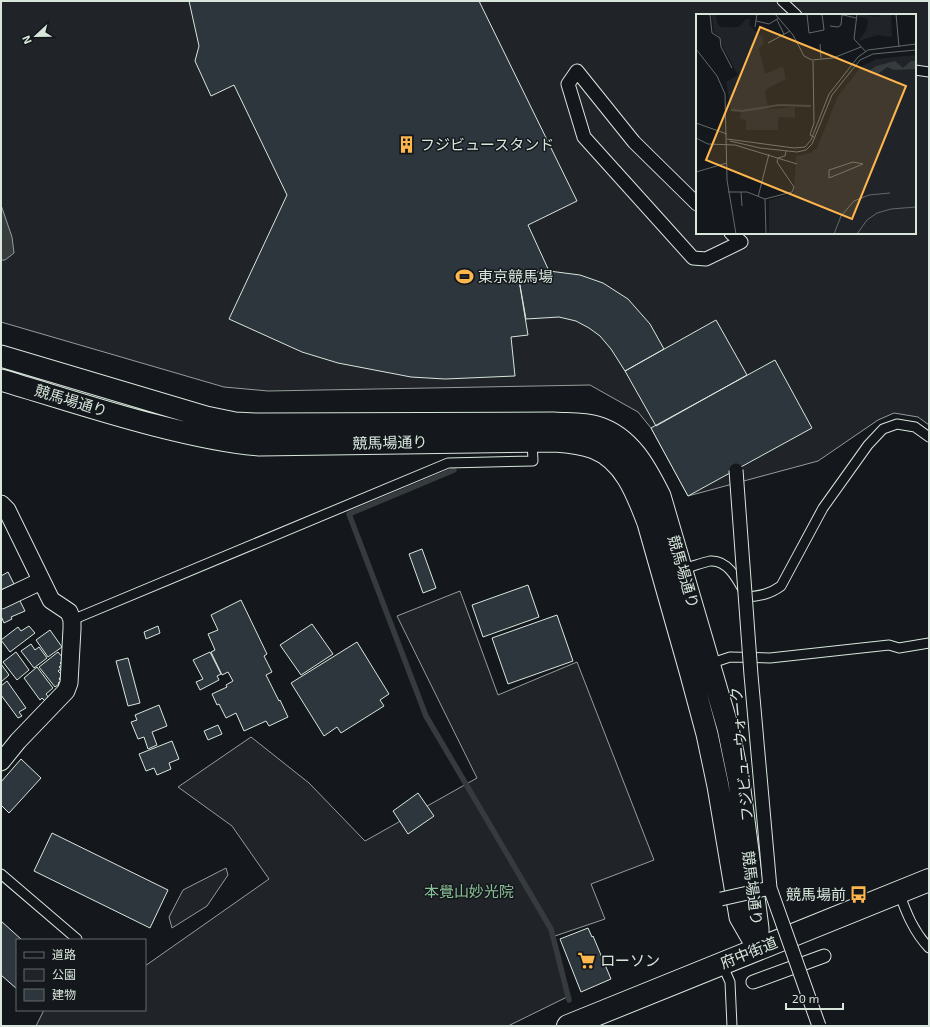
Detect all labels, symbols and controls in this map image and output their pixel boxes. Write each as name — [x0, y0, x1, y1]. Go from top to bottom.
inset map — [696, 14, 916, 234]
north arrow — [16, 16, 56, 56]
text: N — [19, 34, 34, 46]
building icon: フジビュースタンド — [397, 135, 417, 155]
place label: フジビュースタンド — [420, 135, 554, 153]
sports icon: 東京競馬場 — [455, 267, 475, 287]
place label: 東京競馬場 — [478, 267, 553, 285]
street label: 競馬場通り — [33, 380, 110, 420]
street label: 競馬場通り — [352, 432, 428, 452]
street label: 競馬場通り — [665, 533, 703, 610]
street label: フジビューウォーク — [726, 686, 756, 822]
street label: 競馬場通り — [739, 850, 766, 926]
park label: 本覺山妙光院 — [424, 882, 514, 900]
place label: 競馬場前 — [786, 885, 846, 903]
bus stop icon: 競馬場前 — [849, 885, 869, 905]
street label: 府中街道 — [717, 932, 780, 972]
legend — [16, 939, 146, 1011]
text: 道路 — [52, 947, 76, 961]
supermarket icon: ローソン — [577, 951, 597, 971]
place label: ローソン — [600, 951, 660, 969]
text: 公園 — [52, 967, 76, 981]
scale bar — [786, 985, 843, 1011]
text: 建物 — [52, 987, 76, 1001]
text: 20 m — [792, 991, 819, 1005]

